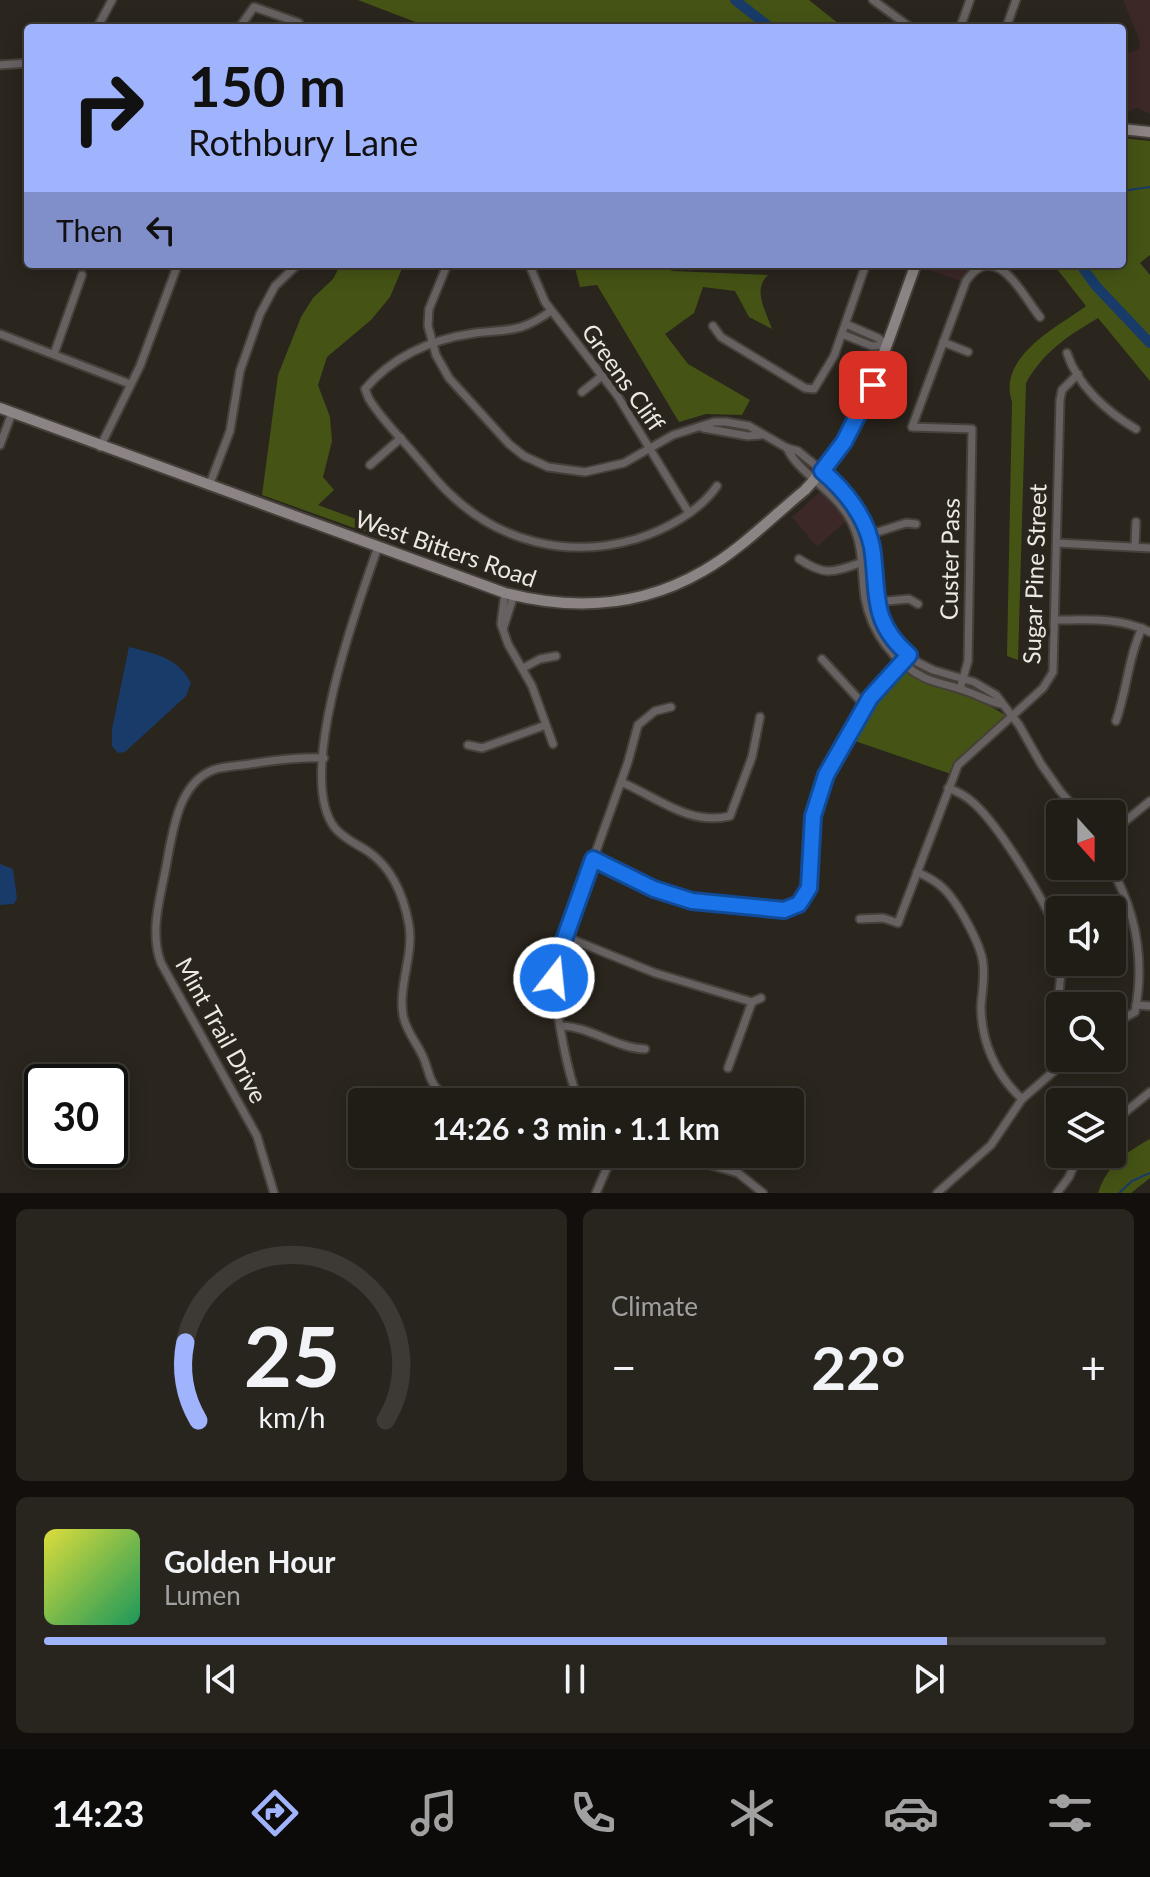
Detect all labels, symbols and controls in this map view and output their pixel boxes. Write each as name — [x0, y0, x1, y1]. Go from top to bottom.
text: 150 m — [188, 52, 346, 119]
icon: right — [56, 56, 160, 160]
text: Rothbury Lane — [188, 120, 418, 164]
icon: left — [139, 208, 183, 252]
text: Then — [56, 212, 123, 248]
street label: Greens Cliff — [576, 318, 672, 436]
pin — [839, 351, 907, 419]
icon: arrive — [851, 363, 895, 407]
street label: Sugar Pine Street — [1016, 483, 1052, 665]
street label: Custer Pass — [933, 498, 965, 620]
street label: West Bitters Road — [352, 503, 540, 593]
north arrow — [1046, 800, 1126, 880]
map controls — [1046, 800, 1126, 1168]
button: sound — [1046, 896, 1126, 976]
position arrow — [512, 936, 596, 1020]
street label: Mint Trail Drive — [170, 952, 274, 1108]
button: search — [1046, 992, 1126, 1072]
speed limit sign: 30 — [24, 1064, 128, 1168]
button: layers — [1046, 1088, 1126, 1168]
text: 14:26 · 3 min · 1.1 km — [432, 1110, 720, 1146]
text: Climate — [611, 1290, 698, 1322]
text: 25 — [243, 1305, 340, 1405]
text: 22° — [811, 1331, 906, 1403]
text: − — [611, 1341, 637, 1393]
text: + — [1080, 1341, 1106, 1393]
text: km/h — [258, 1400, 325, 1434]
text: Golden Hour — [164, 1543, 336, 1579]
text: Lumen — [164, 1579, 241, 1611]
icon: previous — [199, 1657, 243, 1701]
icon: pause — [553, 1657, 597, 1701]
icon: next — [907, 1657, 951, 1701]
icon: directions — [247, 1785, 303, 1841]
icon: music — [406, 1785, 462, 1841]
icon: phone — [565, 1785, 621, 1841]
icon: climate — [724, 1785, 780, 1841]
icon: car — [883, 1785, 939, 1841]
icon: filters — [1042, 1785, 1098, 1841]
text: 14:23 — [52, 1791, 144, 1835]

